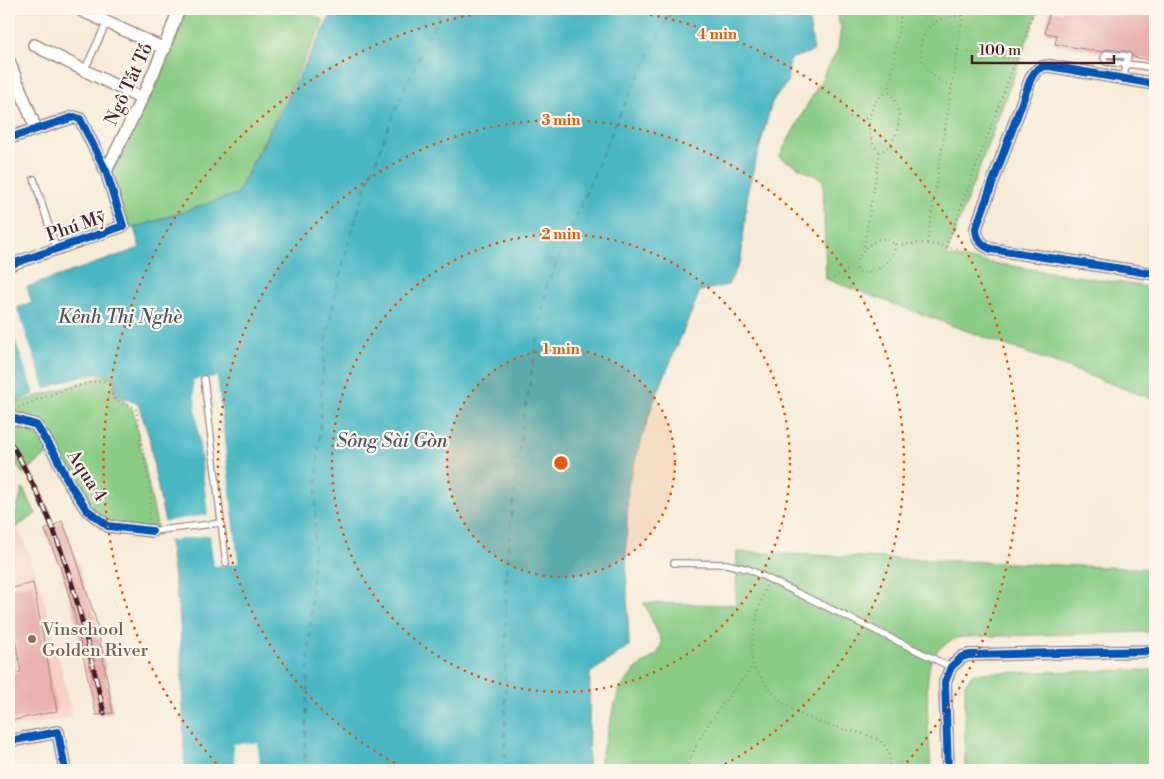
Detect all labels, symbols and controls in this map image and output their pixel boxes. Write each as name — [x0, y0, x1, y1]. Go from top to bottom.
text: 4 min — [697, 25, 738, 44]
scale bar — [972, 32, 1114, 64]
street label: Ngô Tất Tố — [100, 39, 158, 129]
text: 100 m — [979, 41, 1021, 60]
text: 3 min — [541, 111, 581, 130]
street label: Phú Mỹ — [43, 205, 109, 247]
text: 2 min — [541, 225, 581, 244]
water label: Kênh Thị Nghè — [58, 305, 182, 329]
text: 1 min — [542, 340, 580, 359]
water label: Sông Sài Gòn — [336, 429, 448, 453]
street label: Aqua 4 — [61, 445, 112, 506]
centre of rings — [552, 454, 570, 472]
place label: Vinschool Golden River — [41, 618, 149, 662]
marker: Vinschool Golden River — [26, 633, 38, 645]

